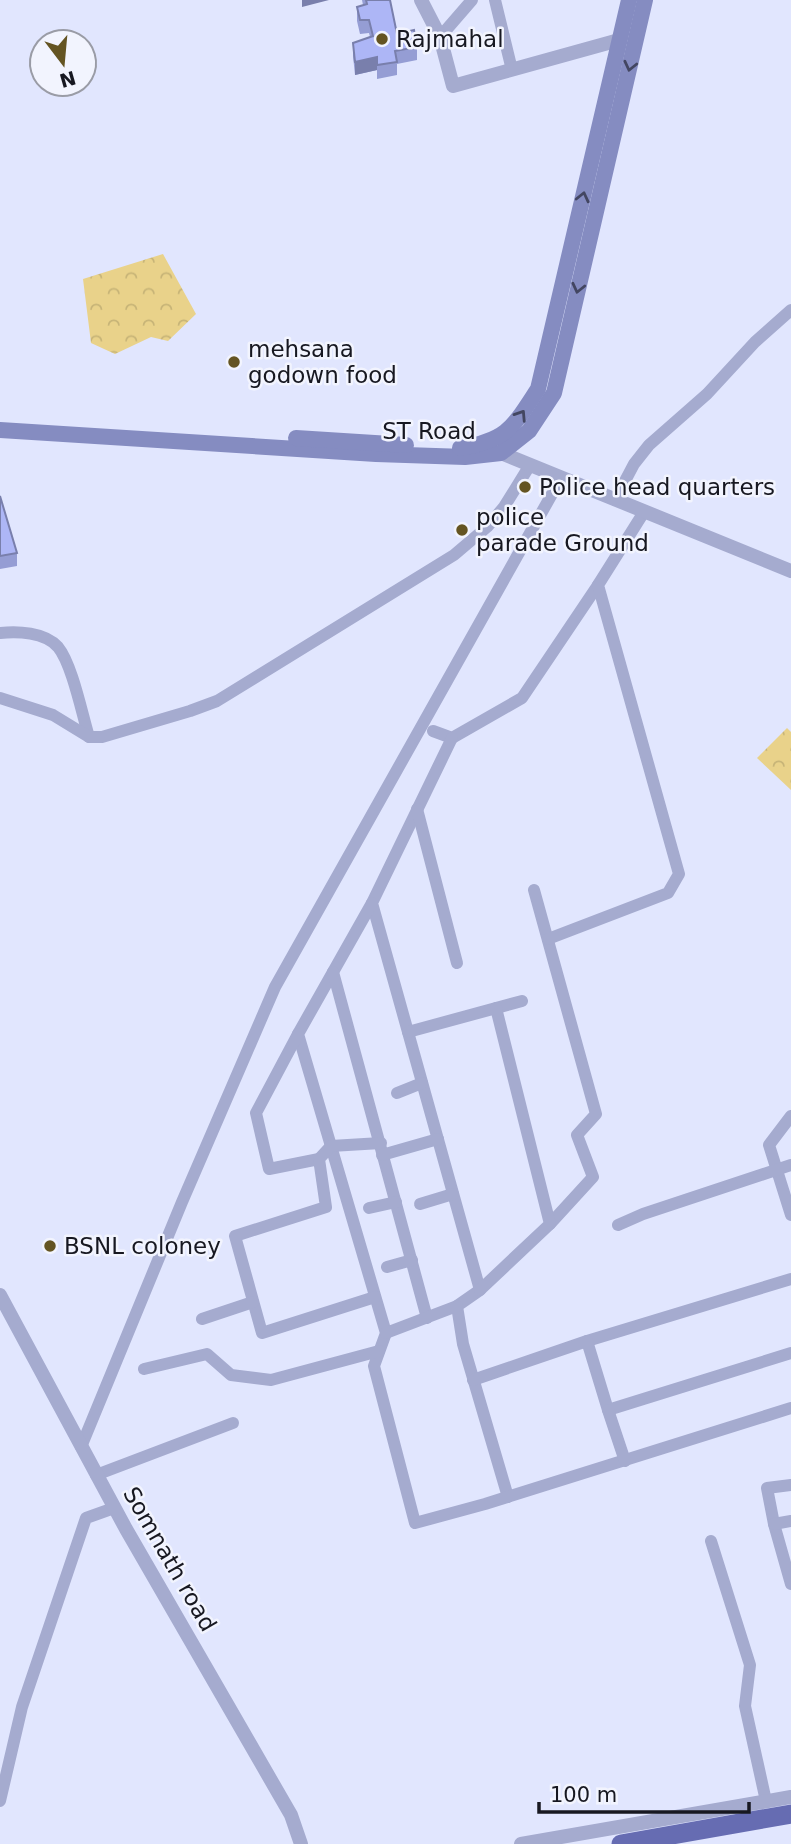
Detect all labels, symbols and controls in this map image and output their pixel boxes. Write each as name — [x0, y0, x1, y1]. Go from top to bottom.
place label: Rajmahal — [396, 26, 504, 52]
north arrow — [28, 28, 98, 98]
marker: Rajmahal — [374, 31, 390, 47]
one-way arrow — [624, 60, 638, 72]
text: N — [57, 67, 78, 92]
one-way arrow — [575, 191, 589, 203]
one-way arrow — [572, 282, 587, 294]
place label: mehsana godown food — [248, 336, 397, 388]
marker: mehsana godown food — [226, 354, 242, 370]
one-way arrow — [513, 409, 526, 422]
street label: ST Road — [382, 418, 476, 444]
place label: Police head quarters — [539, 474, 775, 500]
marker: Police head quarters — [517, 479, 533, 495]
place label: police parade Ground — [476, 504, 649, 556]
marker: police parade Ground — [454, 522, 470, 538]
place label: BSNL coloney — [64, 1233, 221, 1259]
marker: BSNL coloney — [42, 1238, 58, 1254]
street label: Somnath road — [118, 1482, 222, 1636]
scale bar — [539, 1770, 749, 1814]
text: 100 m — [550, 1783, 617, 1807]

